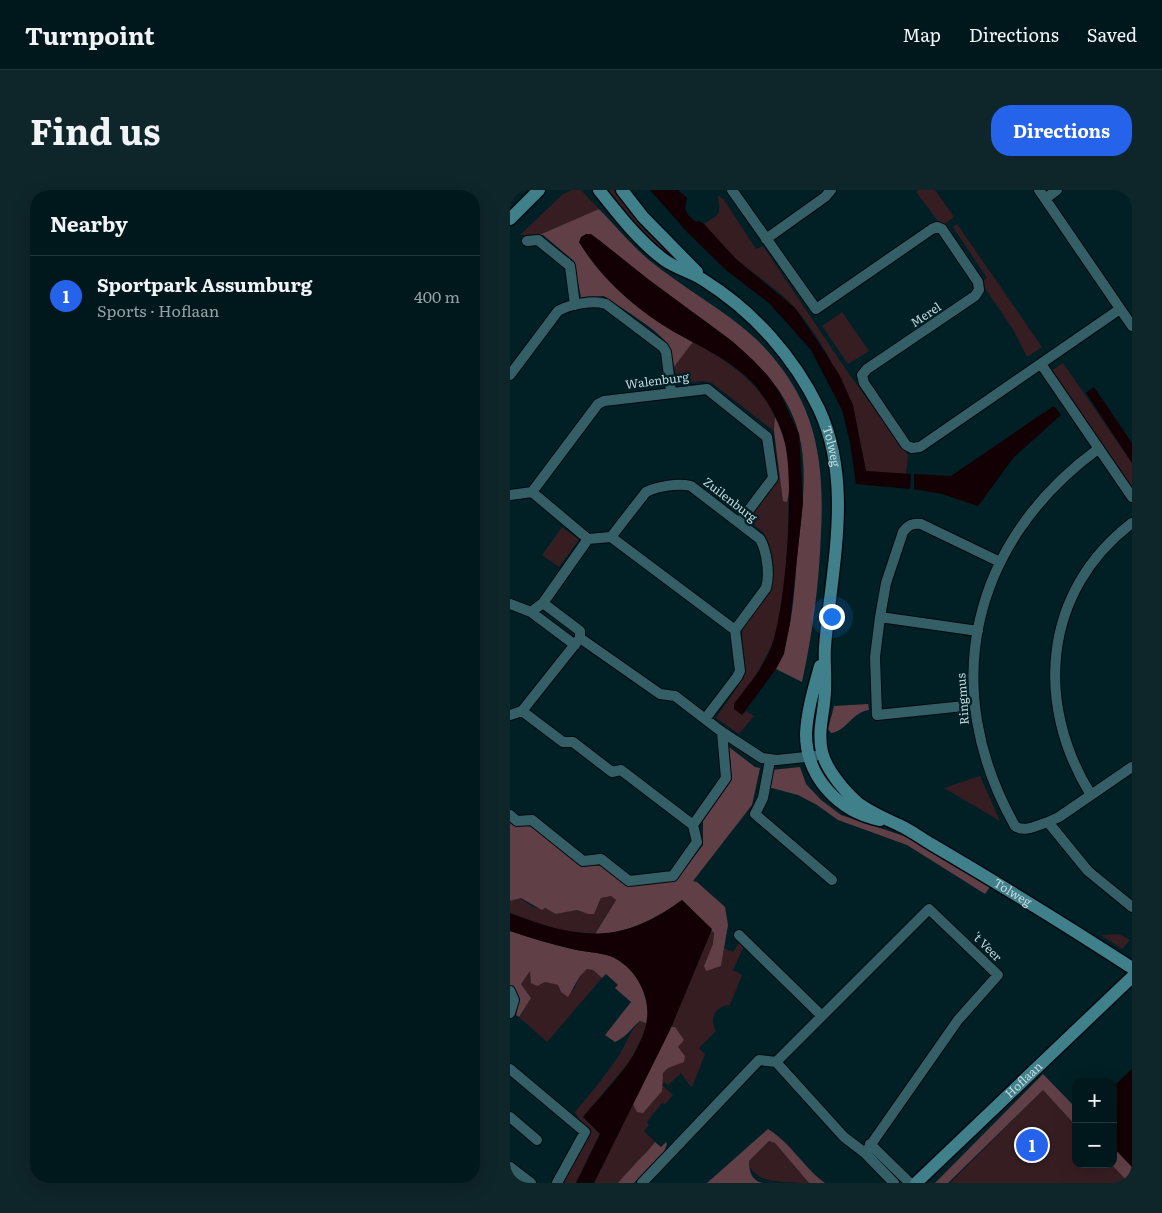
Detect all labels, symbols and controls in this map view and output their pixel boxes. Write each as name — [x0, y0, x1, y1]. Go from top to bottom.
text: Turnpoint — [25, 17, 155, 52]
text: Map — [903, 21, 941, 48]
text: Directions — [969, 21, 1059, 48]
text: Saved — [1087, 21, 1137, 48]
text: Find us — [30, 104, 160, 156]
button: Directions — [991, 105, 1132, 156]
text: Nearby — [50, 207, 128, 238]
text: Sportpark Assumburg — [97, 270, 312, 298]
text: 1 — [63, 284, 69, 308]
text: 400 m — [414, 284, 460, 308]
street label: Merel — [907, 297, 944, 331]
text: Sports · Hoflaan — [97, 298, 219, 322]
street label: Walenburg — [624, 367, 690, 393]
street label: Tolweg — [818, 423, 846, 468]
street label: Zuilenburg — [700, 472, 762, 526]
your location — [819, 604, 845, 630]
street label: Ringmus — [951, 672, 973, 725]
street label: Tolweg — [990, 873, 1036, 911]
street label: 't Veer — [969, 927, 1007, 965]
street label: Hoflaan — [1000, 1057, 1046, 1102]
map controls — [1072, 1078, 1117, 1168]
button: + — [1072, 1078, 1117, 1123]
button: − — [1072, 1123, 1117, 1168]
pin: 1 — [1016, 1126, 1048, 1164]

